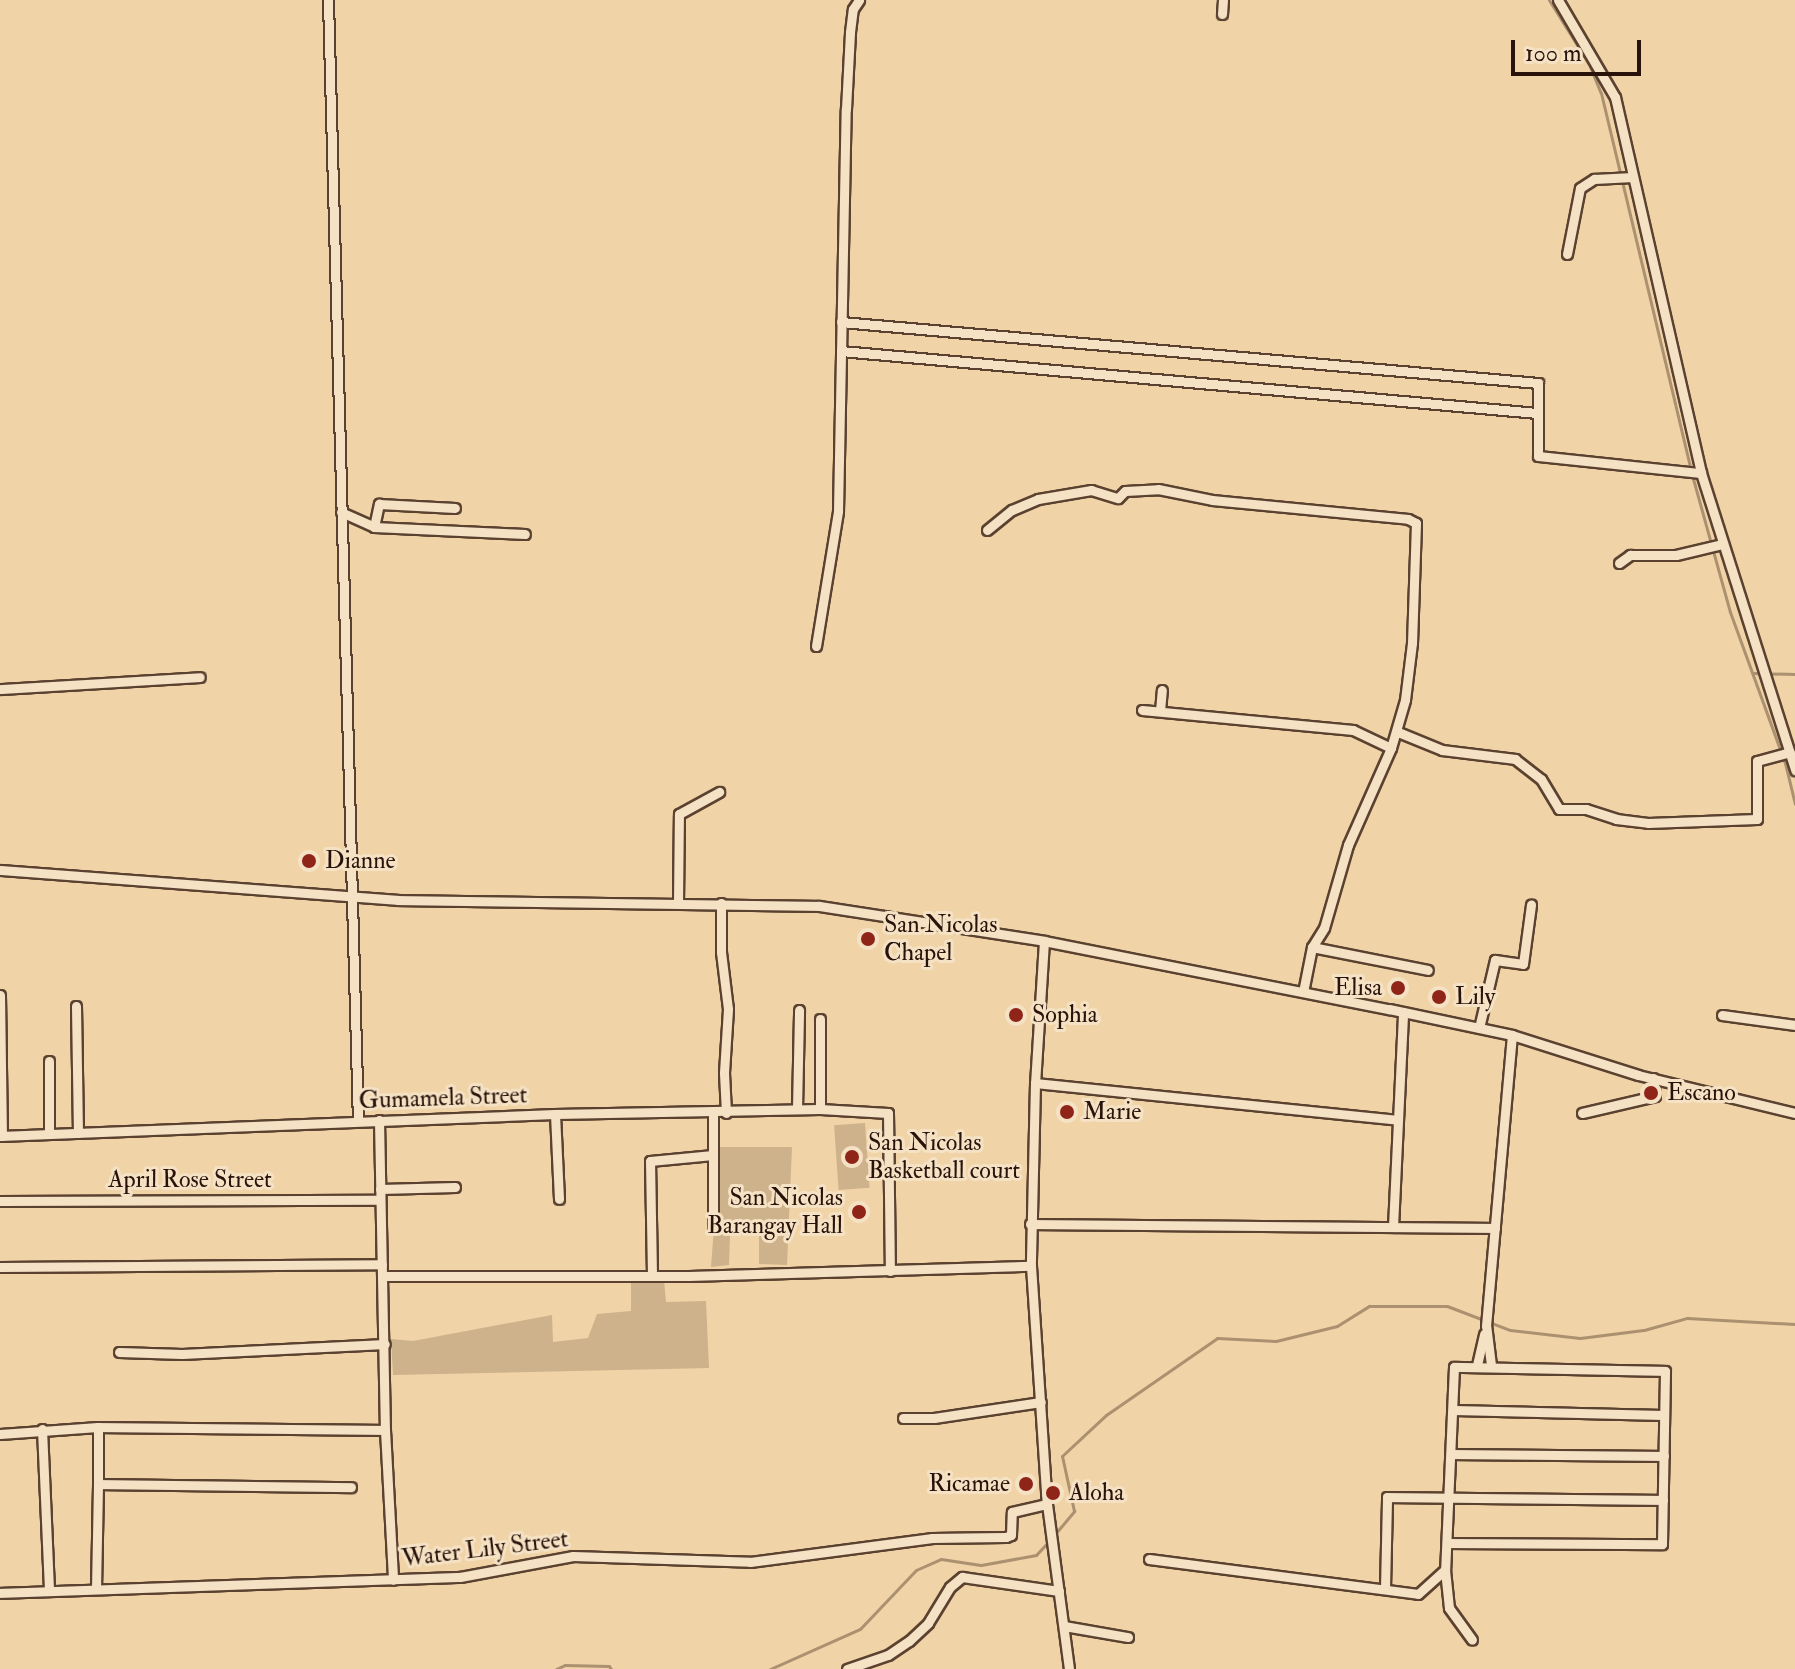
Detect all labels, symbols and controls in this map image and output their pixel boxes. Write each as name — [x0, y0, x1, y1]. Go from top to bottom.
scale bar — [1515, 24, 1645, 74]
text: 100 m — [1525, 38, 1582, 69]
place label: Dianne — [325, 847, 396, 875]
marker: Dianne — [300, 852, 318, 870]
place label: San Nicolas Chapel — [884, 911, 998, 967]
marker: San Nicolas Chapel — [859, 930, 877, 948]
place label: Elisa — [1334, 974, 1382, 1002]
marker: Elisa — [1389, 979, 1407, 997]
place label: Lily — [1455, 983, 1495, 1011]
marker: Lily — [1430, 988, 1448, 1006]
place label: Sophia — [1032, 1001, 1098, 1029]
marker: Sophia — [1007, 1006, 1025, 1024]
place label: Escano — [1667, 1079, 1736, 1107]
street label: Gumamela Street — [358, 1081, 528, 1115]
marker: Escano — [1642, 1084, 1660, 1102]
place label: Marie — [1083, 1098, 1141, 1126]
marker: Marie — [1058, 1103, 1076, 1121]
place label: San Nicolas Basketball court — [868, 1129, 1020, 1185]
marker: San Nicolas Basketball court — [843, 1148, 861, 1166]
street label: April Rose Street — [108, 1166, 272, 1194]
place label: San Nicolas Barangay Hall — [707, 1184, 843, 1240]
marker: San Nicolas Barangay Hall — [850, 1203, 868, 1221]
place label: Ricamae — [928, 1470, 1010, 1498]
marker: Ricamae — [1017, 1475, 1035, 1493]
place label: Aloha — [1069, 1479, 1124, 1507]
marker: Aloha — [1044, 1484, 1062, 1502]
street label: Water Lily Street — [400, 1525, 570, 1573]

